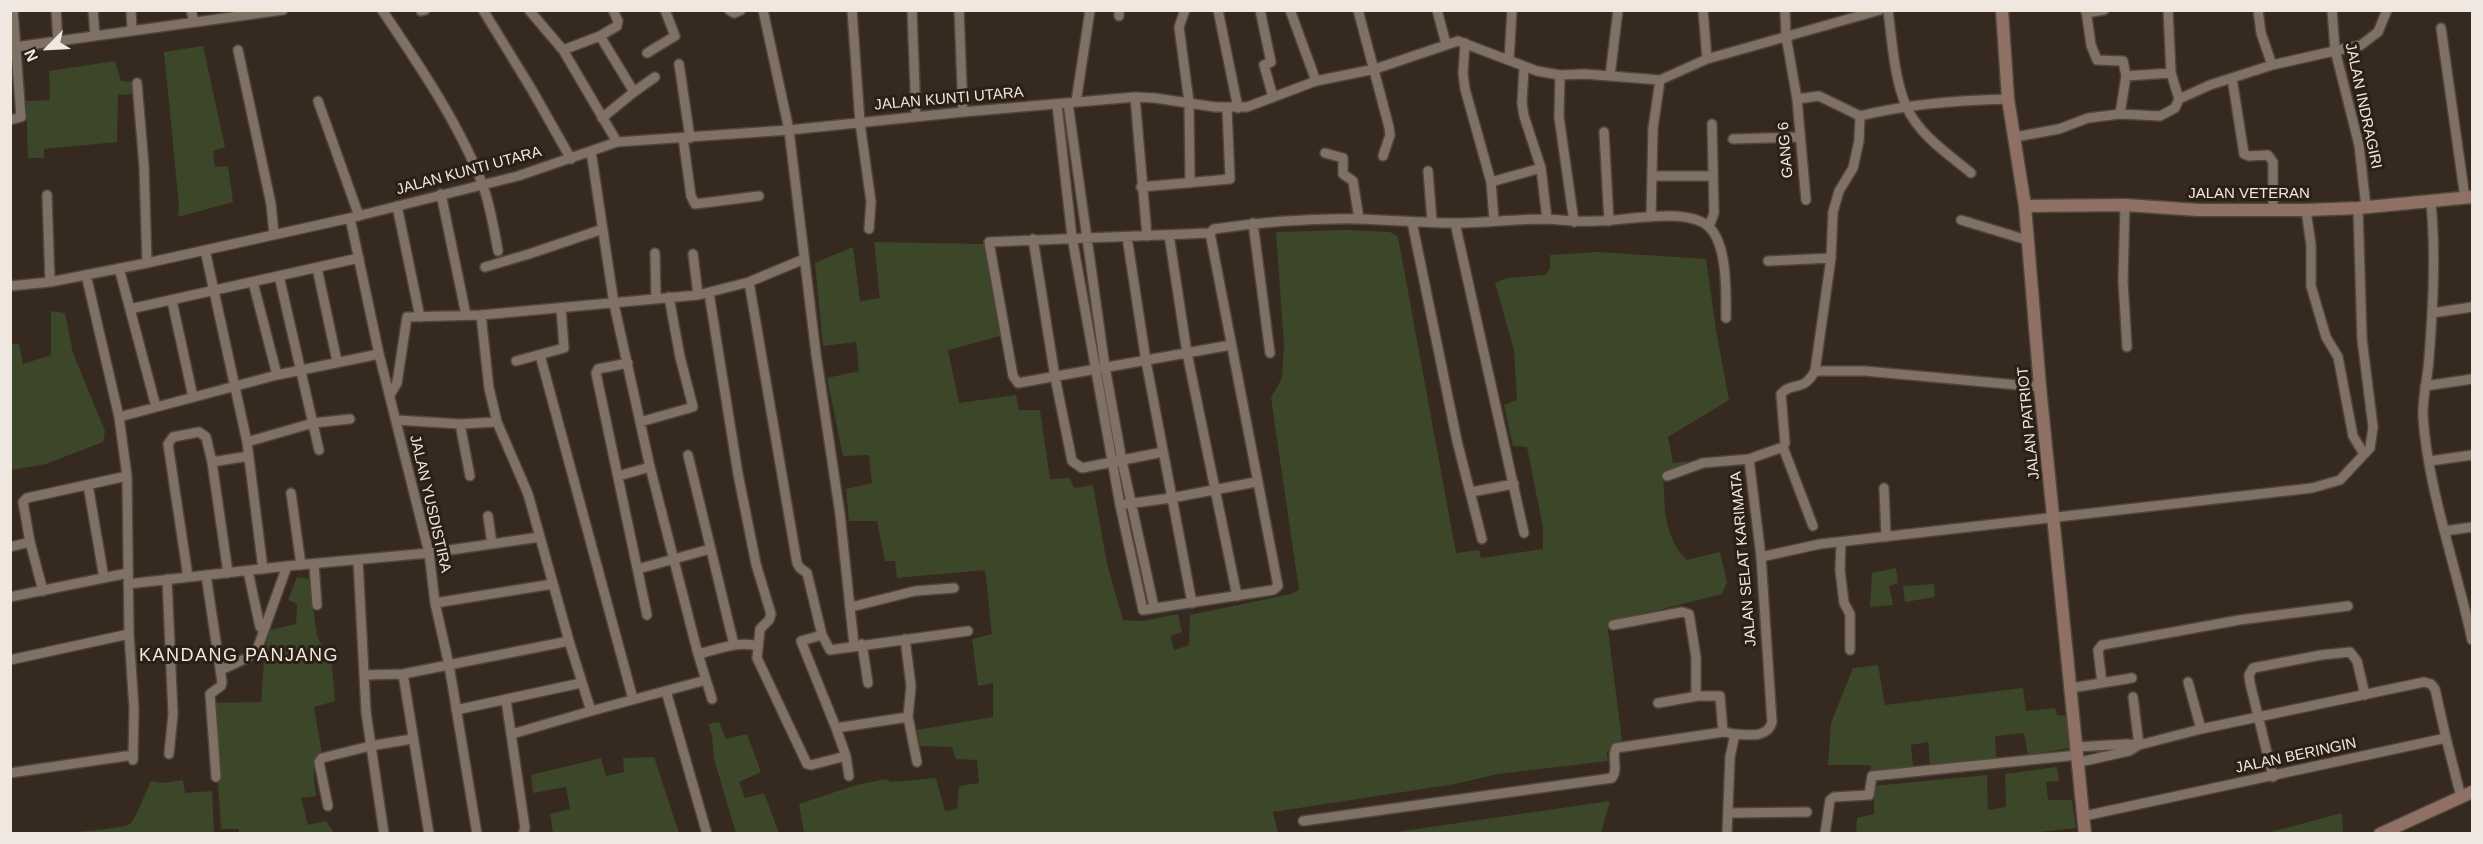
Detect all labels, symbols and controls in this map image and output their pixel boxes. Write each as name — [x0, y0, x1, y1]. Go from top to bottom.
north arrow — [18, 18, 78, 78]
street label: JALAN INDRAGIRI — [2341, 41, 2385, 171]
text: N — [21, 47, 41, 64]
street label: JALAN KUNTI UTARA — [874, 84, 1024, 114]
street label: GANG 6 — [1775, 121, 1797, 179]
street label: JALAN KUNTI UTARA — [394, 143, 544, 199]
street label: JALAN VETERAN — [2188, 185, 2310, 203]
street label: JALAN PATRIOT — [2014, 366, 2044, 480]
street label: JALAN YUSDISTIRA — [405, 433, 455, 575]
street label: JALAN SELAT KARIMATA — [1727, 471, 1761, 647]
district label: KANDANG PANJANG — [139, 645, 339, 667]
street label: JALAN BERINGIN — [2234, 734, 2358, 778]

